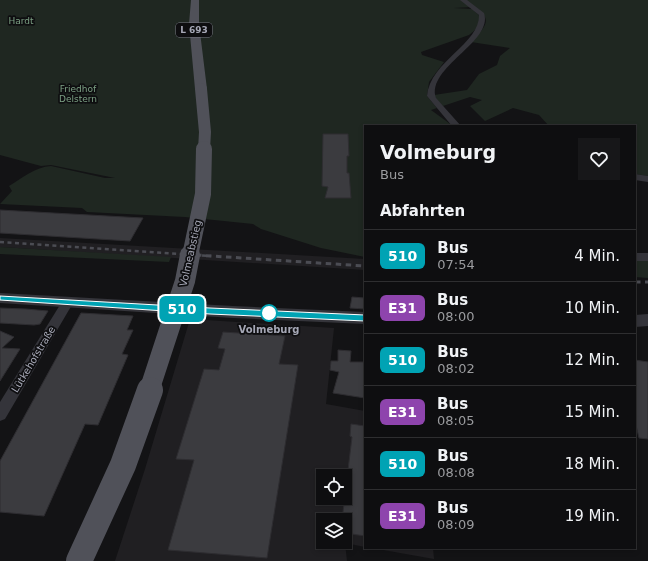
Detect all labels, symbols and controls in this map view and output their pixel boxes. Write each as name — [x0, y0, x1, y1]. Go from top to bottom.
park label: Hardt — [8, 16, 34, 26]
road number: L 693 — [176, 23, 212, 37]
park label: Friedhof Delstern — [59, 84, 97, 104]
button: heart — [578, 138, 620, 180]
text: Volmeburg — [380, 141, 496, 163]
text: Bus — [380, 167, 404, 182]
text: Abfahrten — [380, 202, 465, 220]
street label: Volmeabstieg — [178, 219, 203, 287]
text: Bus — [437, 239, 468, 257]
text: 4 Min. — [574, 247, 620, 265]
text: 510 — [388, 248, 417, 264]
text: 07:54 — [437, 257, 475, 272]
text: Bus — [437, 291, 468, 309]
line badge: 510 — [159, 296, 205, 322]
text: 10 Min. — [565, 299, 620, 317]
text: E31 — [388, 300, 417, 316]
text: 510 — [167, 301, 197, 317]
marker: Volmeburg — [260, 304, 278, 322]
text: 08:00 — [437, 309, 475, 324]
street label: Lütkehofstraße — [9, 324, 57, 394]
place label: Volmeburg — [238, 324, 300, 335]
text: Bus — [437, 343, 468, 361]
text: 12 Min. — [565, 351, 620, 369]
text: 510 — [388, 352, 417, 368]
text: 08:02 — [437, 361, 475, 376]
text: Bus — [437, 395, 468, 413]
text: 15 Min. — [565, 403, 620, 421]
text: E31 — [388, 404, 417, 420]
text: 08:05 — [437, 413, 475, 428]
text: Bus — [437, 447, 468, 465]
text: 18 Min. — [565, 455, 620, 473]
text: 510 — [388, 456, 417, 472]
text: 08:08 — [437, 465, 475, 480]
map controls — [316, 469, 352, 549]
button: locate — [316, 469, 352, 505]
text: Bus — [437, 499, 468, 517]
text: 19 Min. — [565, 507, 620, 525]
text: E31 — [388, 508, 417, 524]
button: layers — [316, 513, 352, 549]
text: 08:09 — [437, 517, 475, 532]

